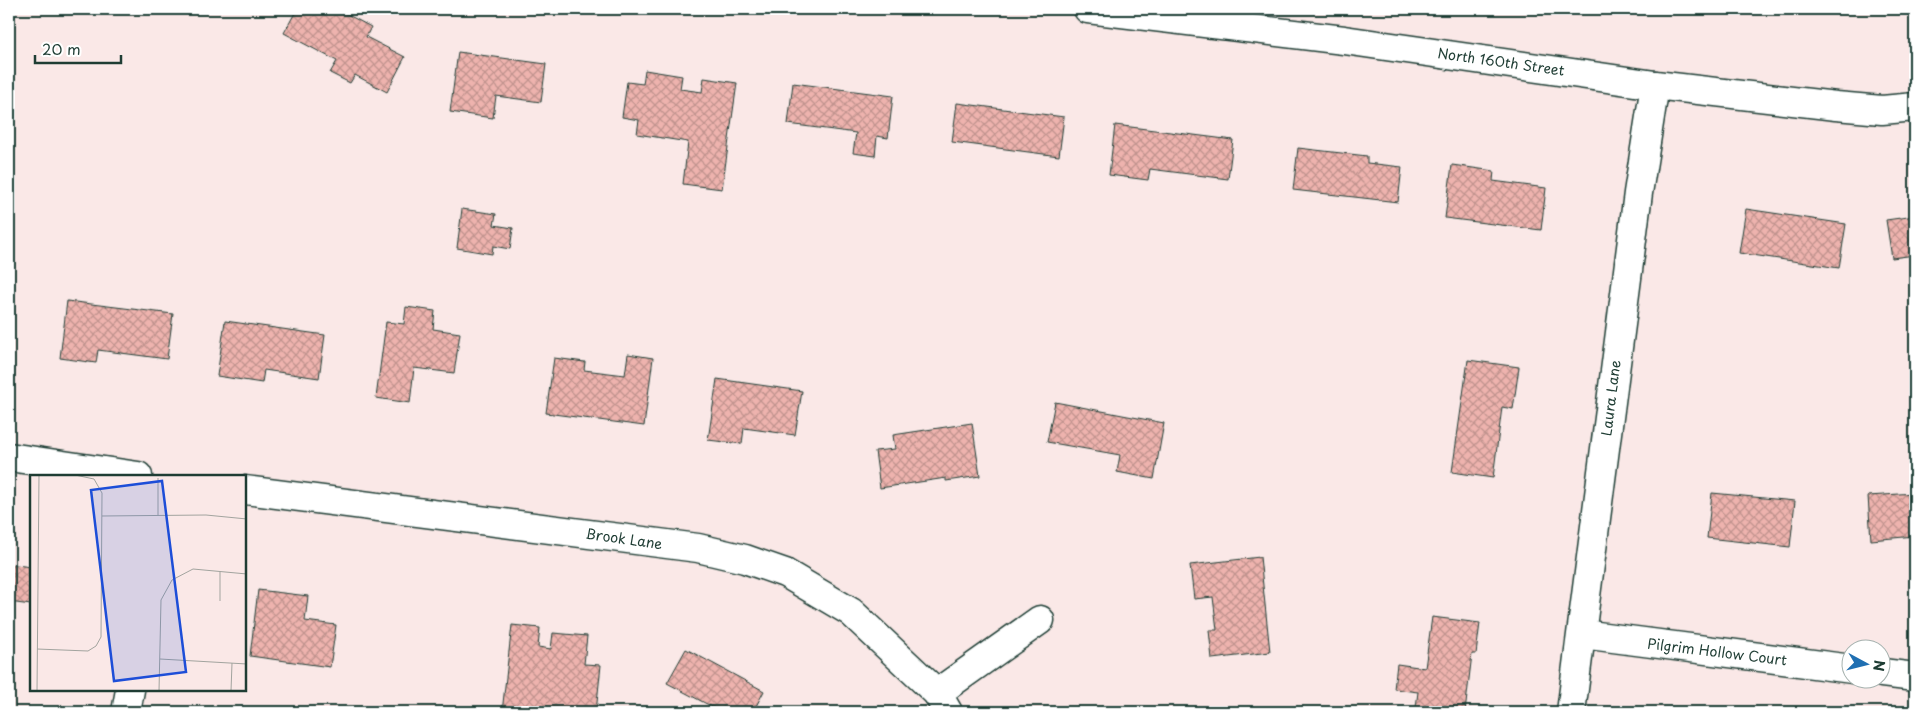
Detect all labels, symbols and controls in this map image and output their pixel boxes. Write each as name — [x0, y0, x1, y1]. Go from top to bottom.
scale bar — [35, 32, 121, 64]
text: 20 m — [42, 37, 81, 60]
street label: North 160th Street — [1436, 42, 1566, 81]
street label: Laura Lane — [1595, 359, 1626, 437]
inset map — [30, 475, 246, 691]
street label: Brook Lane — [584, 523, 664, 554]
street label: Pilgrim Hollow Court — [1646, 633, 1788, 671]
north arrow — [1842, 638, 1892, 688]
text: N — [1868, 659, 1890, 672]

